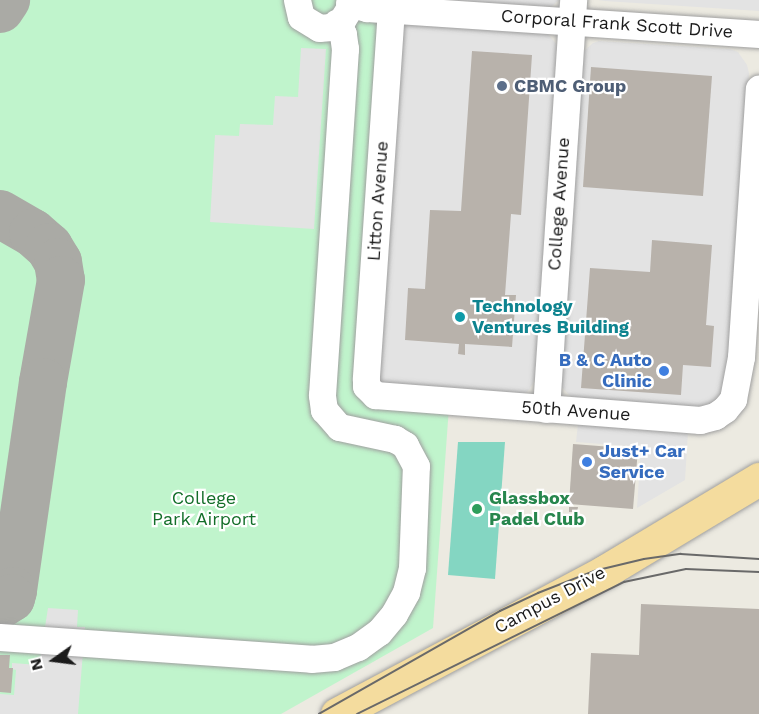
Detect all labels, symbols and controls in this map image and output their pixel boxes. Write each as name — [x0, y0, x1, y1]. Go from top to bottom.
street label: Corporal Frank Scott Drive — [500, 5, 734, 43]
place label: CBMC Group — [514, 75, 626, 97]
marker: CBMC Group — [495, 79, 509, 93]
street label: College Avenue — [544, 136, 574, 272]
street label: Litton Avenue — [363, 140, 393, 262]
place label: Technology Ventures Building — [472, 296, 629, 338]
marker: Technology Ventures Building — [453, 310, 467, 324]
place label: B & C Auto Clinic — [558, 350, 652, 392]
marker: B & C Auto Clinic — [657, 364, 671, 378]
street label: 50th Avenue — [520, 396, 632, 426]
place label: Just+ Car Service — [599, 441, 685, 484]
marker: Just+ Car Service — [580, 455, 594, 469]
park label: College Park Airport — [151, 488, 257, 530]
place label: Glassbox Padel Club — [489, 488, 585, 530]
marker: Glassbox Padel Club — [470, 502, 484, 516]
street label: Campus Drive — [491, 562, 609, 638]
north arrow — [24, 630, 84, 690]
text: N — [25, 656, 47, 673]

